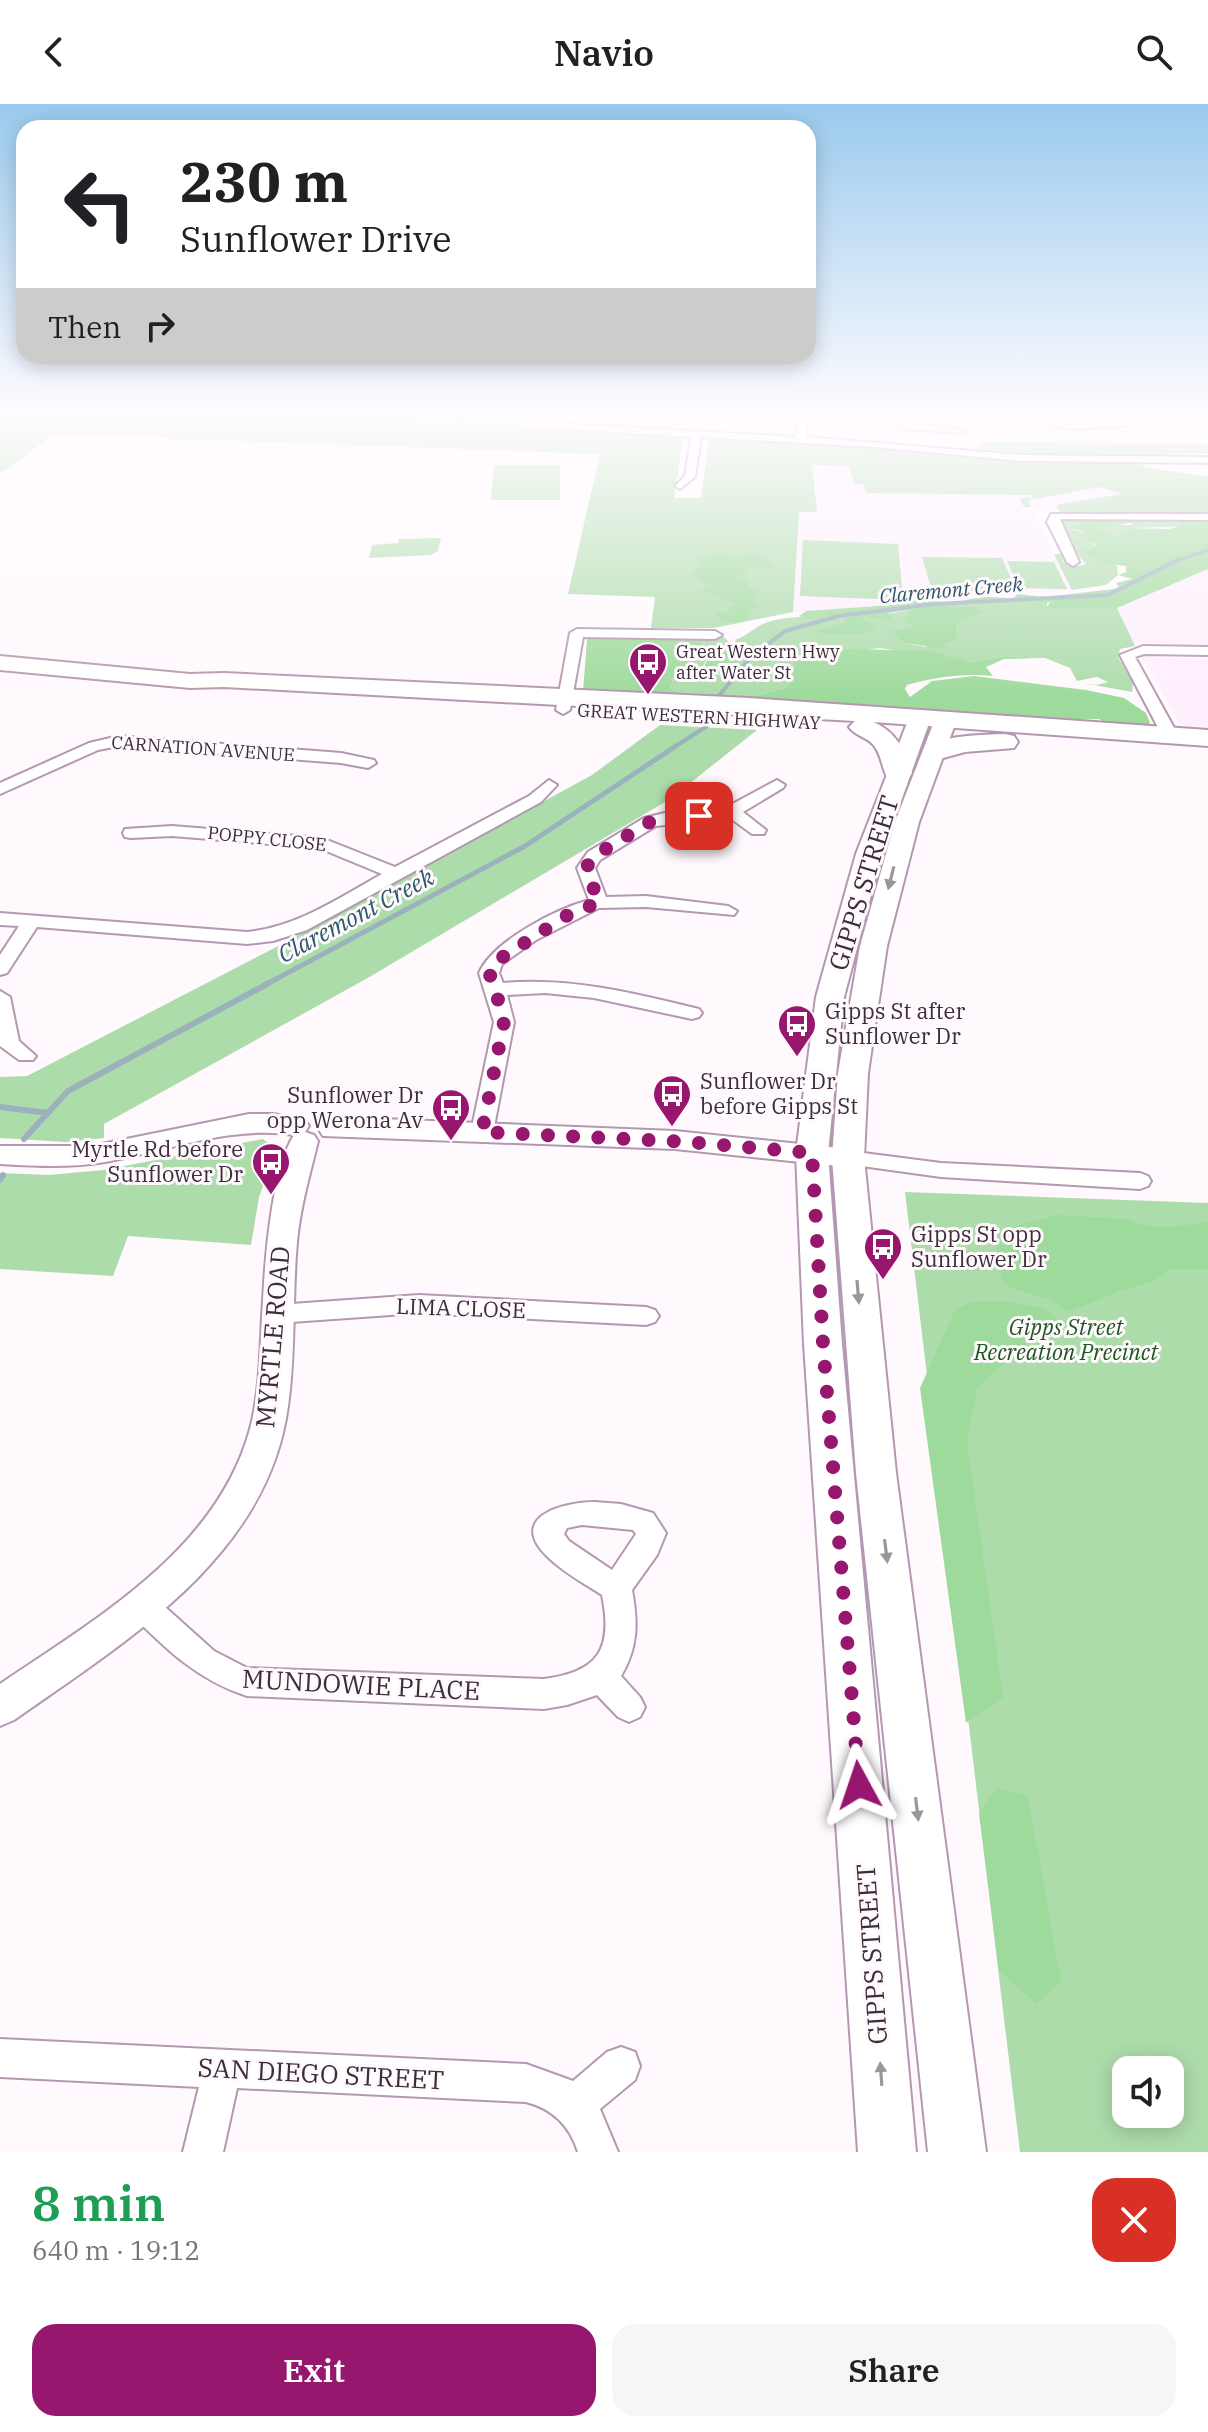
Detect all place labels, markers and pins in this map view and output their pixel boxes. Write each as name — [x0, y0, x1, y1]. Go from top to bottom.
place label: Great Western Hwy after Water St — [676, 640, 840, 684]
bus stop icon: Great Western Hwy after Water St — [627, 641, 669, 696]
pin — [665, 782, 733, 850]
place label: Gipps St after Sunflower Dr — [825, 996, 965, 1050]
bus stop icon: Gipps St after Sunflower Dr — [776, 1003, 818, 1058]
place label: Sunflower Dr before Gipps St — [700, 1066, 858, 1120]
bus stop icon: Sunflower Dr before Gipps St — [651, 1073, 693, 1128]
place label: Sunflower Dr opp Werona Av — [267, 1080, 423, 1134]
bus stop icon: Sunflower Dr opp Werona Av — [430, 1087, 472, 1142]
place label: Myrtle Rd before Sunflower Dr — [71, 1134, 243, 1188]
bus stop icon: Myrtle Rd before Sunflower Dr — [250, 1141, 292, 1196]
place label: Gipps St opp Sunflower Dr — [911, 1219, 1047, 1273]
bus stop icon: Gipps St opp Sunflower Dr — [862, 1226, 904, 1281]

